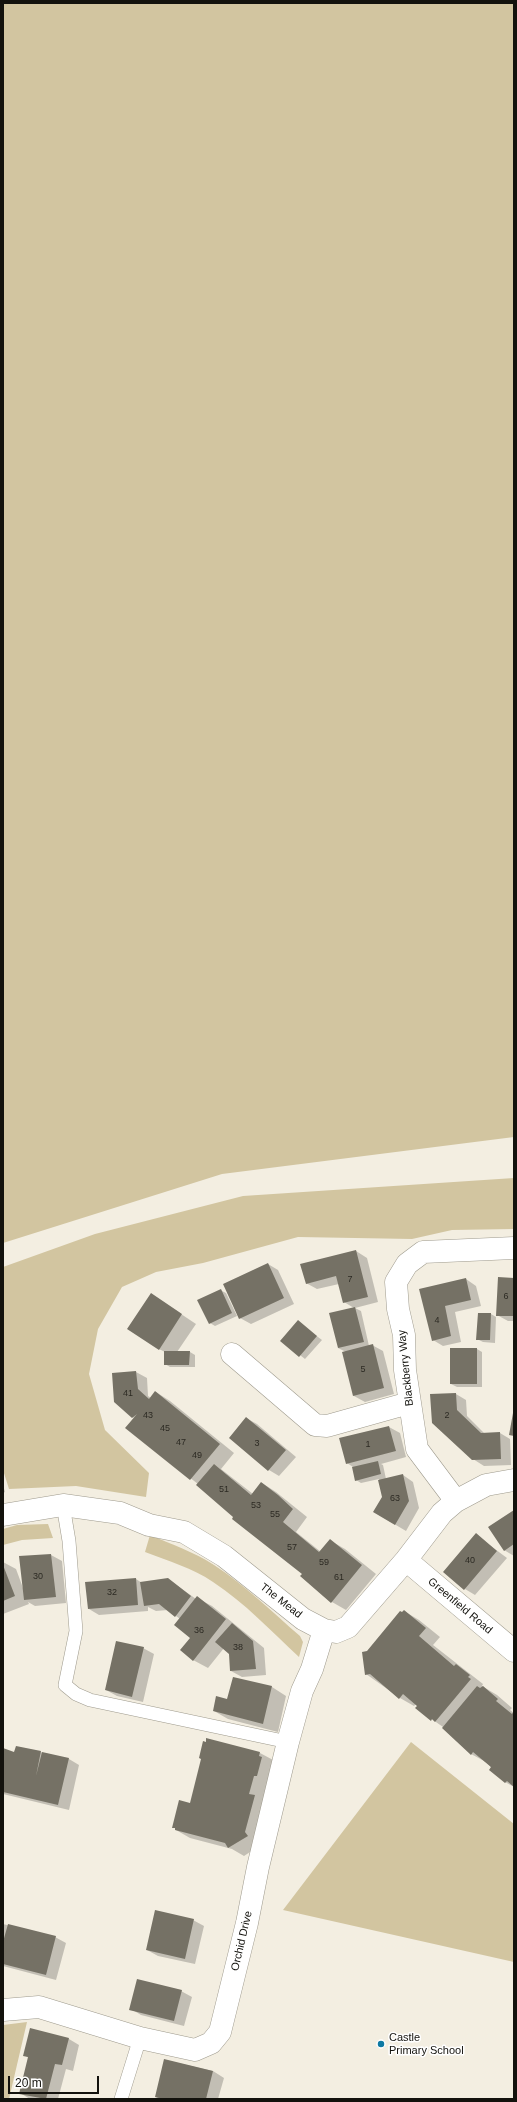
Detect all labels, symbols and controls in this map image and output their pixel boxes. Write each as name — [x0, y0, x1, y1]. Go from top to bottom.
house number: 7 — [347, 1275, 353, 1285]
house number: 6 — [503, 1292, 509, 1302]
house number: 4 — [434, 1316, 440, 1326]
street label: Blackberry Way — [395, 1329, 417, 1407]
house number: 5 — [360, 1365, 366, 1375]
house number: 41 — [123, 1389, 133, 1399]
house number: 43 — [143, 1411, 153, 1421]
house number: 2 — [444, 1411, 450, 1421]
house number: 45 — [160, 1424, 170, 1434]
house number: 47 — [176, 1438, 186, 1448]
house number: 3 — [254, 1439, 260, 1449]
house number: 1 — [365, 1440, 371, 1450]
house number: 49 — [192, 1451, 202, 1461]
house number: 51 — [219, 1485, 229, 1495]
house number: 63 — [390, 1494, 400, 1504]
house number: 53 — [251, 1501, 261, 1511]
house number: 55 — [270, 1510, 280, 1520]
house number: 57 — [287, 1543, 297, 1553]
house number: 40 — [465, 1556, 475, 1566]
house number: 59 — [319, 1558, 329, 1568]
house number: 30 — [33, 1572, 43, 1582]
house number: 61 — [334, 1573, 344, 1583]
street label: Greenfield Road — [425, 1575, 495, 1637]
street label: The Mead — [257, 1581, 305, 1621]
house number: 32 — [107, 1588, 117, 1598]
house number: 36 — [194, 1626, 204, 1636]
house number: 38 — [233, 1643, 243, 1653]
street label: Orchid Drive — [229, 1910, 255, 1972]
place label: Castle Primary School — [389, 2031, 464, 2057]
marker: Castle Primary School — [376, 2039, 386, 2049]
scale bar — [10, 2068, 101, 2094]
text: 20 m — [15, 2076, 42, 2090]

